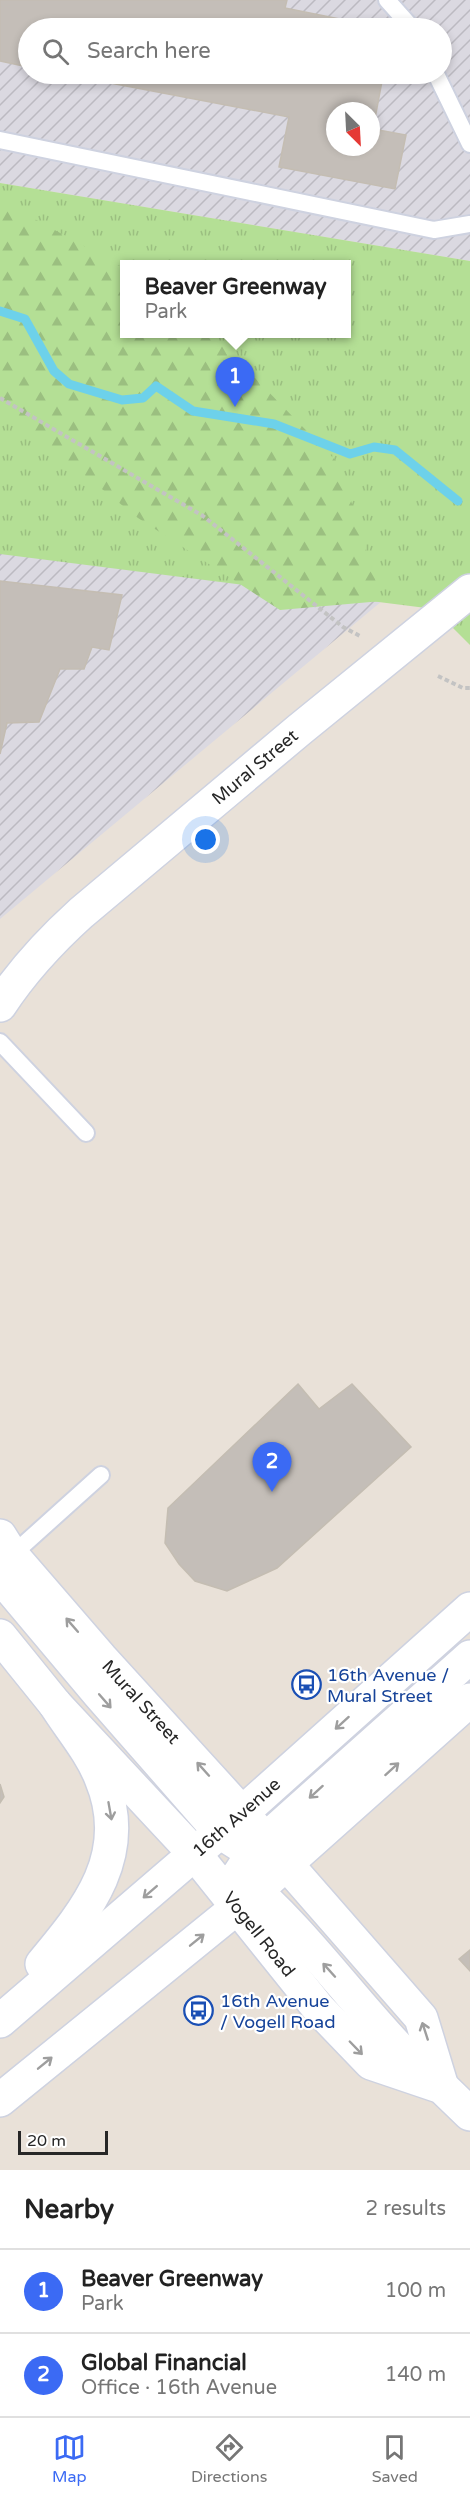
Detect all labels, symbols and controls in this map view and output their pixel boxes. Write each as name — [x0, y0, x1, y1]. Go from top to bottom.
search box — [18, 18, 452, 84]
icon: search — [39, 35, 72, 68]
text: Search here — [87, 38, 211, 64]
north arrow — [326, 102, 380, 156]
popup — [120, 260, 351, 338]
text: Beaver Greenway — [145, 274, 327, 300]
text: Park — [145, 300, 187, 324]
pin: 1 — [216, 358, 254, 407]
street label: Mural Street — [207, 724, 303, 809]
your location — [191, 825, 220, 854]
pin: 2 — [252, 1442, 292, 1492]
one-way arrow — [65, 1617, 79, 1632]
street label: Mural Street — [97, 1655, 185, 1749]
place label: 16th Avenue / Mural Street — [327, 1664, 449, 1707]
bus stop icon: 16th Avenue / Mural Street — [290, 1669, 322, 1701]
one-way arrow — [98, 1693, 112, 1708]
one-way arrow — [334, 1716, 349, 1730]
one-way arrow — [196, 1762, 210, 1777]
one-way arrow — [385, 1762, 400, 1777]
street label: 16th Avenue — [188, 1773, 285, 1862]
one-way arrow — [309, 1785, 324, 1799]
one-way arrow — [104, 1801, 115, 1821]
one-way arrow — [142, 1885, 158, 1898]
street label: Vogell Road — [218, 1887, 300, 1981]
one-way arrow — [189, 1934, 205, 1947]
one-way arrow — [322, 1962, 336, 1977]
place label: 16th Avenue / Vogell Road — [220, 1990, 336, 2033]
bus stop icon: 16th Avenue / Vogell Road — [183, 1995, 215, 2027]
one-way arrow — [419, 2022, 430, 2041]
one-way arrow — [349, 2041, 364, 2056]
one-way arrow — [37, 2057, 53, 2070]
scale bar — [18, 2128, 108, 2156]
text: 20 m — [27, 2131, 66, 2151]
text: Nearby — [24, 2194, 114, 2225]
text: 2 results — [366, 2197, 446, 2221]
text: Beaver Greenway — [81, 2266, 263, 2292]
text: 1 — [37, 2279, 50, 2303]
text: 100 m — [385, 2279, 446, 2303]
text: Park — [81, 2292, 124, 2316]
text: Global Financial — [81, 2350, 247, 2376]
text: 2 — [37, 2363, 50, 2387]
text: 140 m — [385, 2363, 446, 2387]
text: Office · 16th Avenue — [81, 2376, 277, 2400]
tab: Map — [52, 2431, 87, 2487]
tab: Directions — [191, 2431, 267, 2487]
tab: Saved — [372, 2431, 418, 2487]

